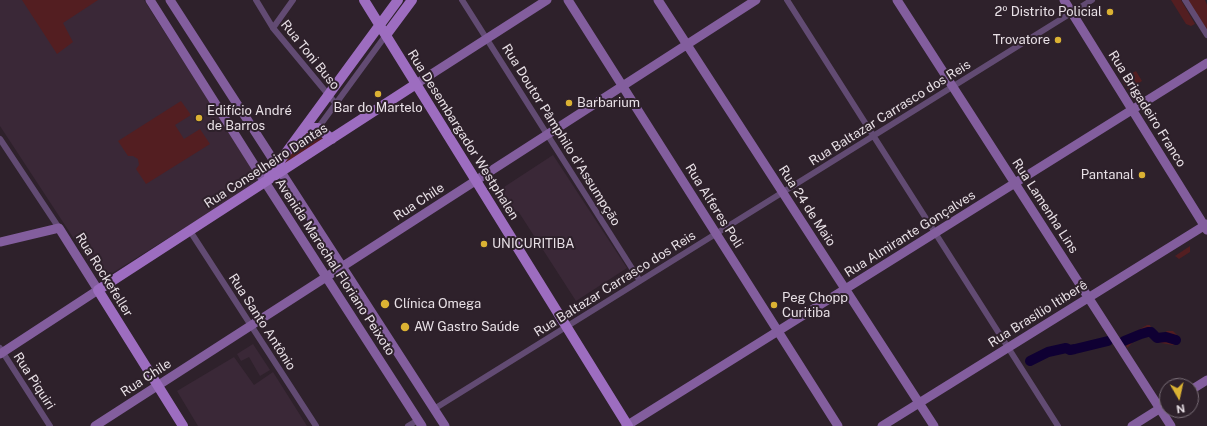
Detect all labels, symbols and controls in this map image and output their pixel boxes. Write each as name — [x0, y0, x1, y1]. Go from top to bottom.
place label: 2º Distrito Policial — [994, 4, 1102, 20]
marker: 2º Distrito Policial — [1105, 7, 1115, 17]
street label: Rua Toni Buso — [277, 17, 343, 93]
place label: Trovatore — [993, 32, 1050, 48]
marker: Trovatore — [1053, 35, 1063, 45]
street label: Rua Doutor Pâmphilo d'Assumpção — [498, 41, 624, 229]
street label: Rua Desembargador Westphalen — [404, 47, 522, 223]
street label: Rua Brigadeiro Franco — [1105, 48, 1189, 170]
street label: Rua Baltazar Carrasco dos Reis — [806, 57, 974, 169]
marker: Bar do Martelo — [373, 89, 383, 99]
place label: Barbarium — [577, 95, 640, 111]
marker: Barbarium — [564, 98, 574, 108]
place label: Bar do Martelo — [333, 100, 423, 116]
place label: Edifício André de Barros — [207, 103, 292, 134]
marker: Edifício André de Barros — [194, 113, 204, 123]
street label: Rua Conselheiro Dantas — [201, 120, 331, 212]
street label: Rua Lamenha Lins — [1009, 156, 1081, 256]
street label: Rua Alferes Poli — [682, 161, 746, 251]
street label: Rua 24 de Maio — [775, 163, 839, 249]
place label: Pantanal — [1081, 167, 1134, 183]
marker: Pantanal — [1137, 170, 1147, 180]
street label: Avenida Marechal Floriano Peixoto — [272, 175, 398, 359]
street label: Rua Chile — [391, 180, 447, 224]
street label: Rua Almirante Gonçalves — [842, 187, 978, 281]
street label: Rua Baltazar Carrasco dos Reis — [531, 228, 699, 340]
street label: Rua Rockefeller — [72, 230, 136, 320]
place label: UNICURITIBA — [492, 236, 574, 252]
marker: UNICURITIBA — [479, 239, 489, 249]
street label: Rua Santo Antônio — [225, 271, 299, 373]
street label: Rua Brasílio Itiberê — [985, 277, 1091, 351]
place label: Peg Chopp Curitiba — [782, 290, 848, 321]
place label: Clínica Omega — [394, 296, 481, 312]
marker: Clínica Omega — [379, 298, 391, 310]
marker: Peg Chopp Curitiba — [769, 300, 779, 310]
place label: AW Gastro Saúde — [414, 319, 519, 335]
marker: AW Gastro Saúde — [399, 321, 411, 333]
street label: Rua Piquiri — [10, 349, 58, 413]
street label: Rua Chile — [118, 356, 174, 400]
north arrow — [1159, 378, 1199, 418]
text: N — [1176, 402, 1186, 415]

